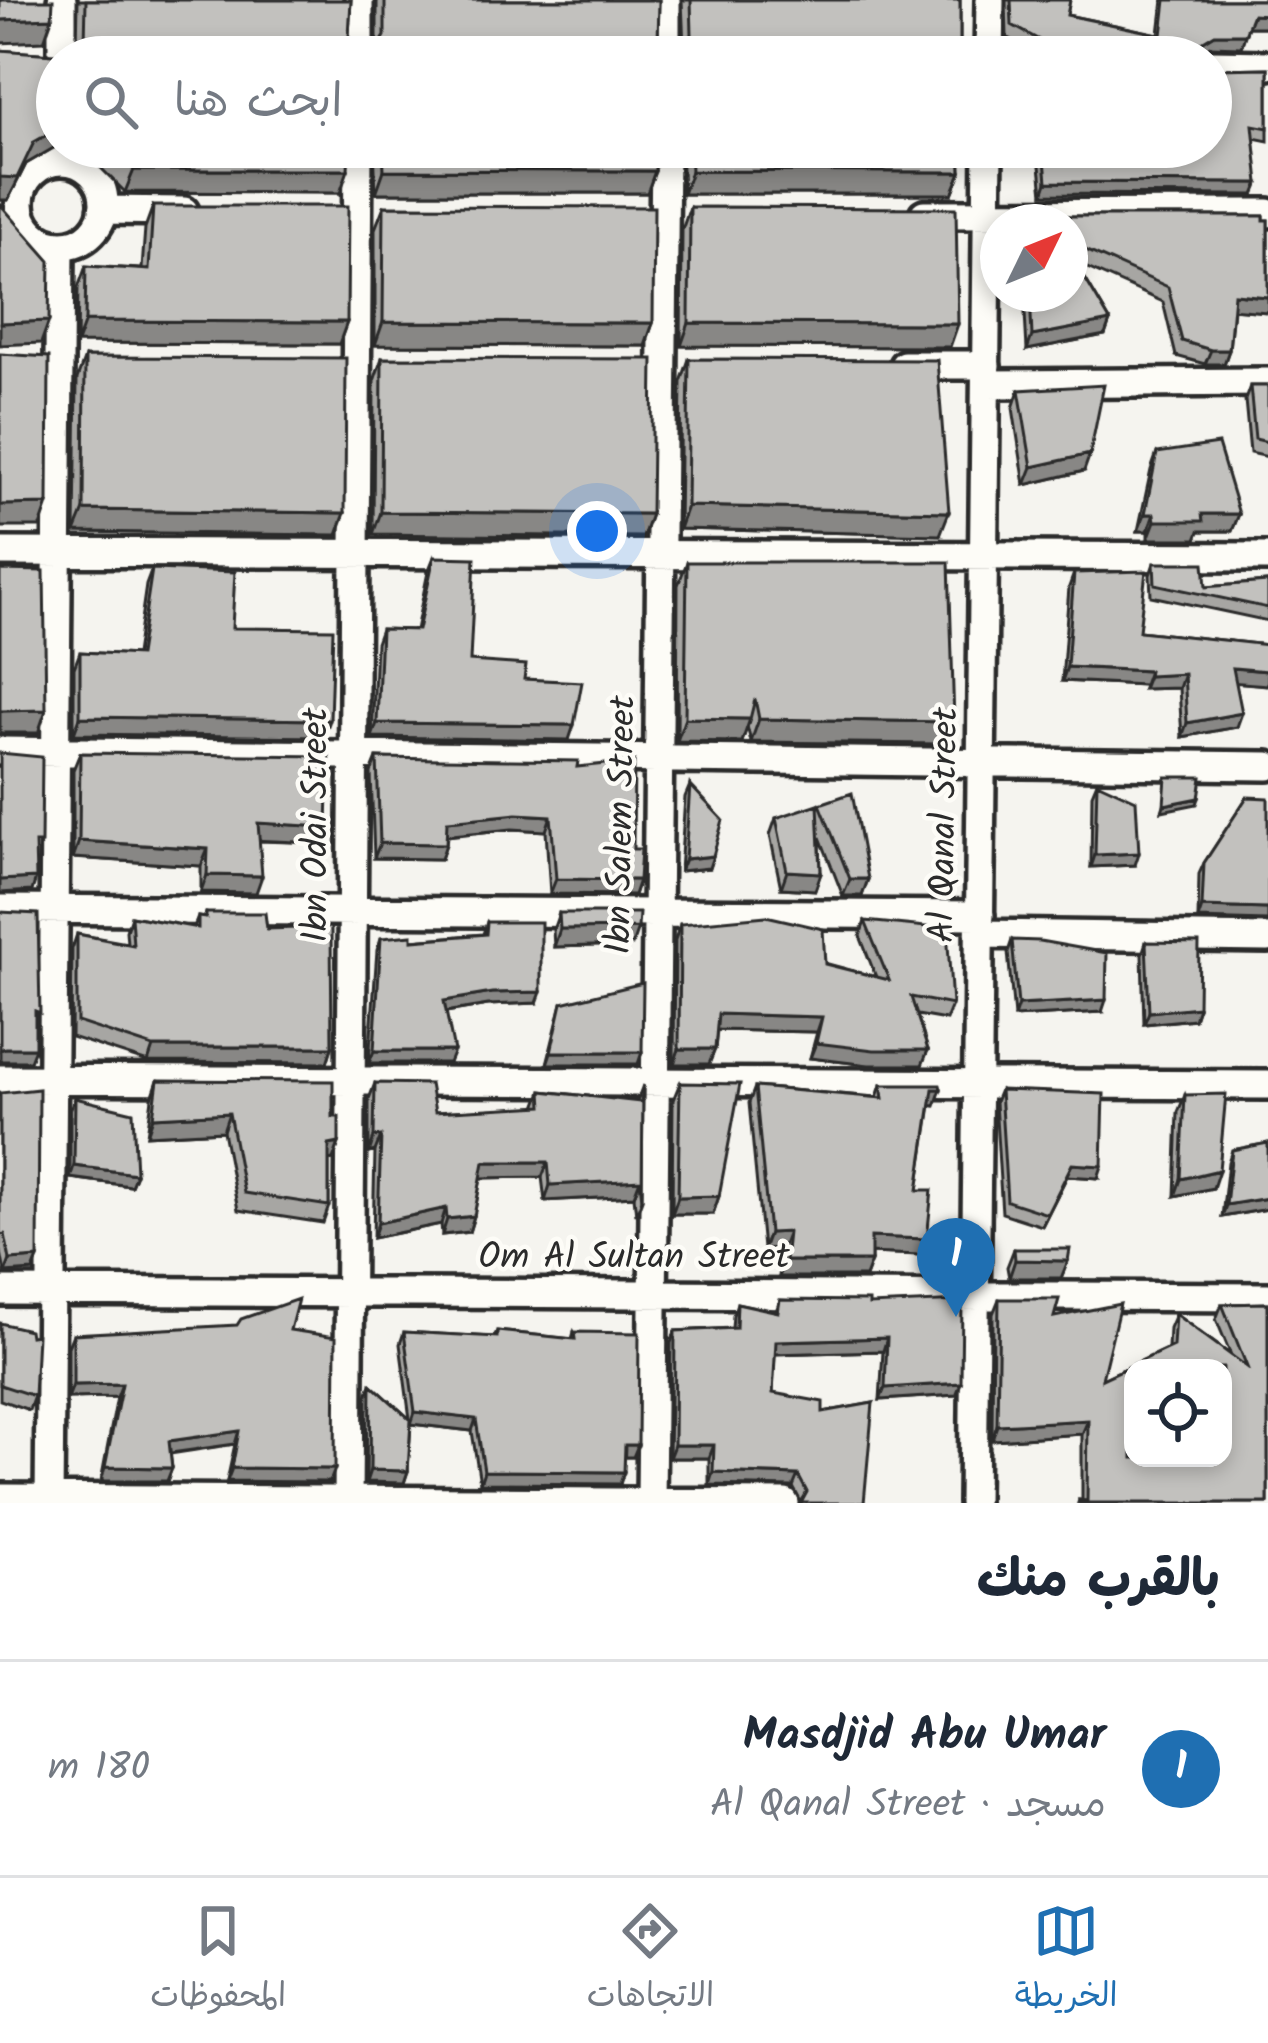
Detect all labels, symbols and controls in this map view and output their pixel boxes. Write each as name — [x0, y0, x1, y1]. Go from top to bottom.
search box — [36, 36, 1232, 168]
text: ابحث هنا — [174, 67, 342, 139]
icon: search — [78, 69, 144, 135]
north arrow — [980, 204, 1088, 312]
your location — [567, 501, 627, 561]
street label: Ibn Salem Street — [591, 694, 653, 955]
street label: Ibn Odai Street — [289, 706, 346, 942]
street label: Al Qanal Street — [914, 706, 976, 943]
pin: 1 — [917, 1218, 995, 1317]
street label: Om Al Sultan Street — [478, 1230, 791, 1287]
map controls — [1124, 1359, 1232, 1467]
button: locate — [1124, 1359, 1232, 1467]
text: بالقرب منك — [977, 1541, 1220, 1622]
text: Masdjid Abu Umar — [743, 1701, 1106, 1773]
text: 180 m — [48, 1738, 150, 1800]
text: 1 — [1175, 1738, 1187, 1800]
text: مسجد · Al Qanal Street — [710, 1775, 1106, 1837]
tab: المحفوظات — [150, 1898, 286, 2024]
tab: الاتجاهات — [587, 1898, 714, 2024]
tab: الخريطة — [1015, 1898, 1118, 2024]

